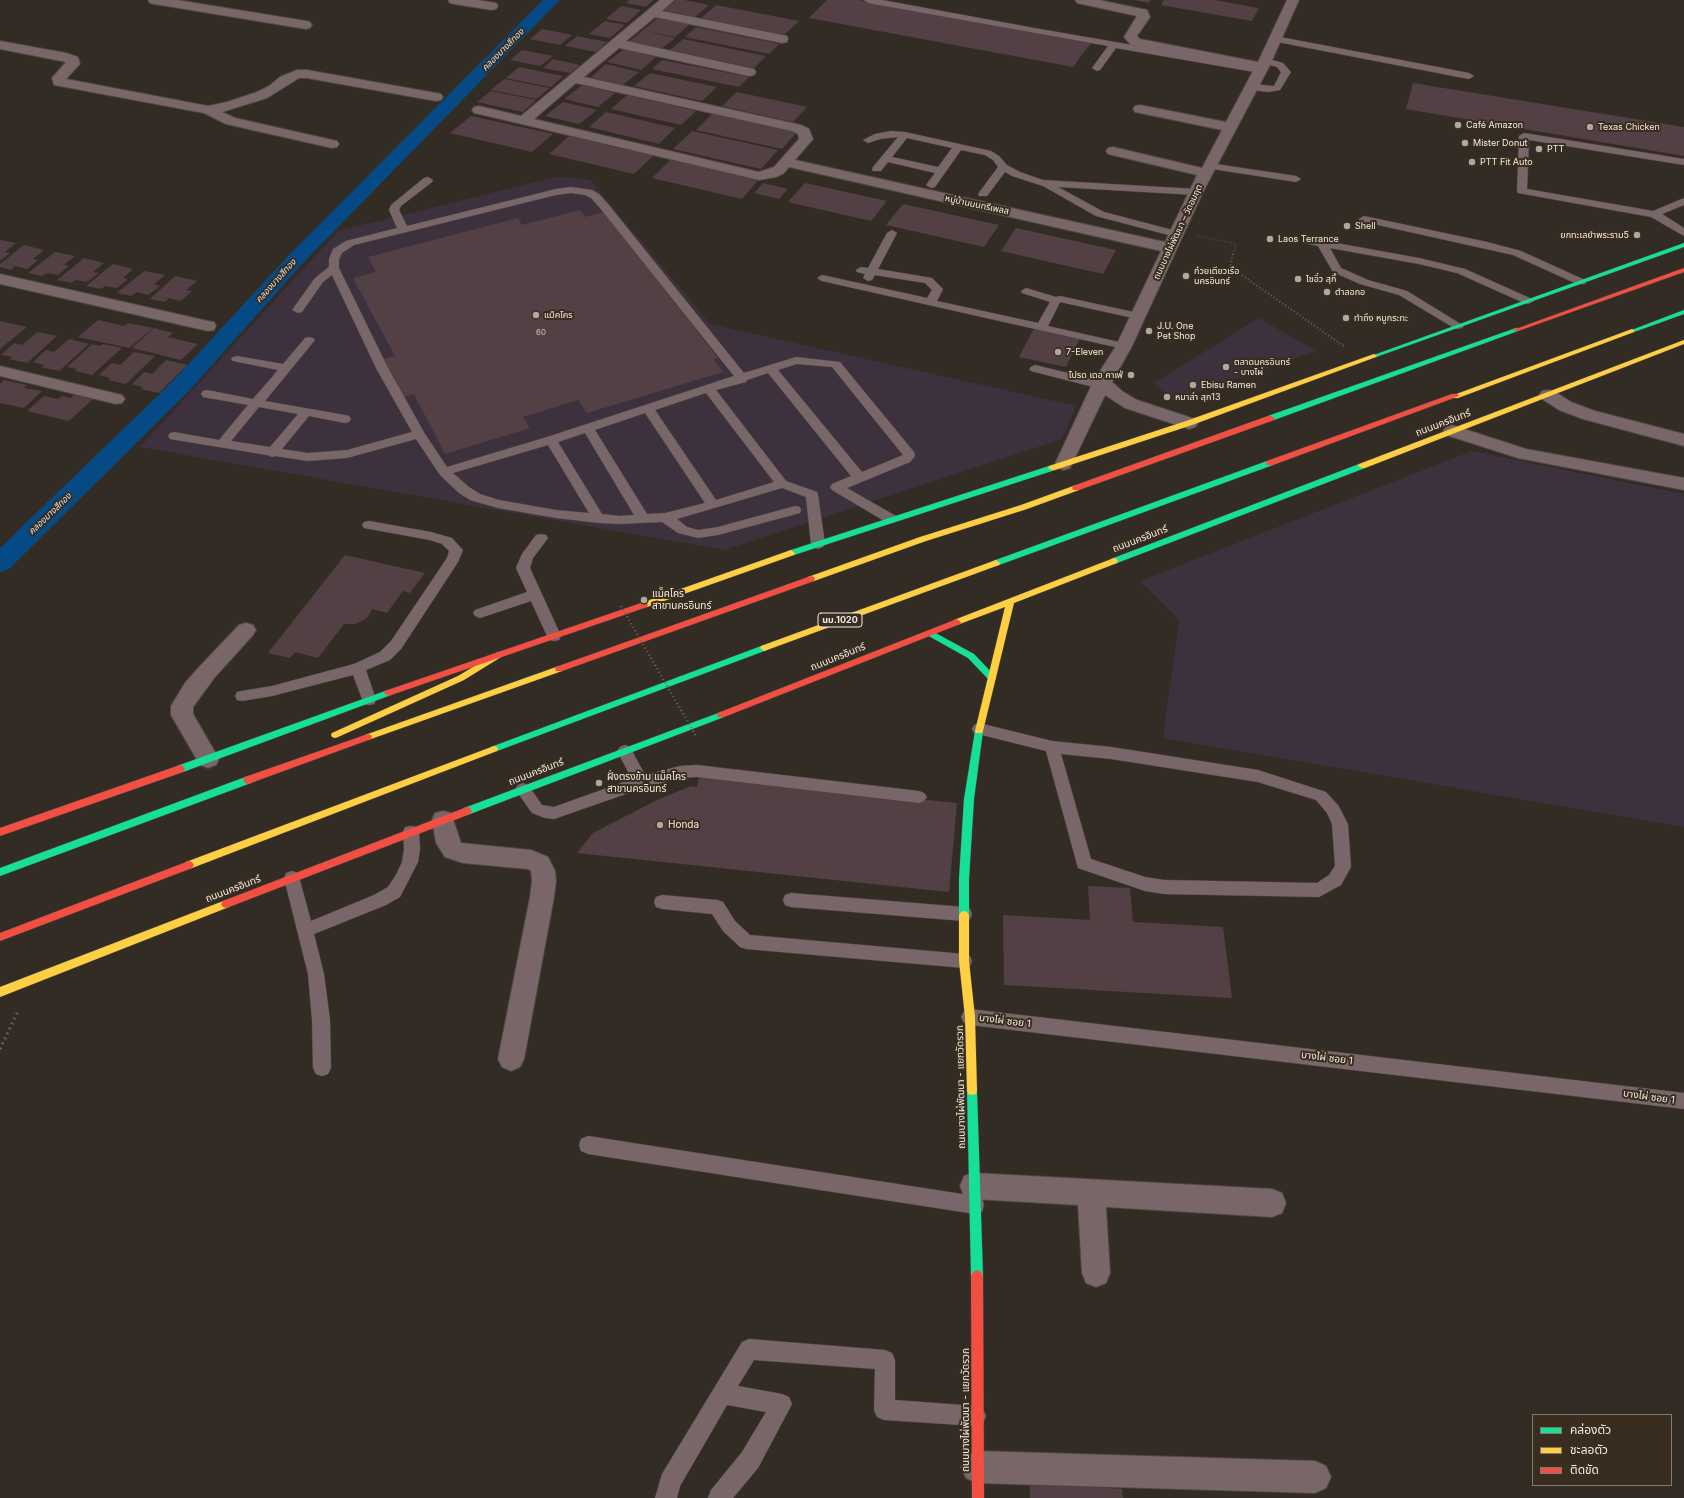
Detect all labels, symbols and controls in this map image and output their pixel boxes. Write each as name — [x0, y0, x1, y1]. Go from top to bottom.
water label: คลองบางสีทอง — [480, 27, 526, 73]
marker: Café Amazon — [1453, 120, 1463, 130]
place label: Café Amazon — [1466, 120, 1523, 130]
marker: Texas Chicken — [1585, 122, 1595, 132]
place label: Texas Chicken — [1598, 122, 1660, 132]
marker: Mister Donut — [1460, 138, 1470, 148]
place label: Mister Donut — [1473, 138, 1528, 148]
marker: PTT — [1534, 144, 1544, 154]
place label: PTT — [1547, 144, 1564, 154]
marker: PTT Fit Auto — [1467, 157, 1477, 167]
place label: PTT Fit Auto — [1480, 157, 1533, 167]
street label: ถนนบางไผ่พัฒนา – วัดอมฤต — [1151, 183, 1205, 281]
street label: หมู่บ้านนนทรีเพลส — [944, 193, 1010, 217]
marker: Shell — [1342, 221, 1352, 231]
place label: Shell — [1355, 221, 1376, 231]
place label: ยกทะเลยำพระราม5 — [1560, 230, 1629, 240]
marker: ยกทะเลยำพระราม5 — [1632, 230, 1642, 240]
marker: Laos Terrance — [1265, 234, 1275, 244]
place label: Laos Terrance — [1278, 234, 1339, 244]
water label: คลองบางสีทอง — [254, 257, 298, 305]
place label: ก๋วยเตียวเรือ นครอินทร์ — [1194, 266, 1239, 287]
marker: ก๋วยเตียวเรือ นครอินทร์ — [1181, 271, 1191, 281]
marker: ไซอิ๋ว สุกี้ — [1293, 274, 1303, 284]
place label: ไซอิ๋ว สุกี้ — [1306, 274, 1336, 284]
marker: ตำลอกอ — [1322, 287, 1332, 297]
place label: ตำลอกอ — [1335, 287, 1365, 297]
marker: แม็คโคร — [531, 310, 541, 320]
place label: แม็คโคร — [544, 310, 573, 320]
marker: ทำถึง หมูกระทะ — [1341, 313, 1351, 323]
place label: ทำถึง หมูกระทะ — [1354, 313, 1408, 323]
place label: J.U. One Pet Shop — [1157, 321, 1195, 342]
marker: J.U. One Pet Shop — [1144, 326, 1154, 336]
house number: 60 — [536, 328, 546, 338]
marker: 7-Eleven — [1053, 347, 1063, 357]
place label: 7-Eleven — [1066, 347, 1103, 357]
place label: ตลาดนครอินทร์ - บางไผ่ — [1234, 357, 1290, 378]
marker: ตลาดนครอินทร์ - บางไผ่ — [1221, 362, 1231, 372]
place label: โปรด เดอ คาเฟ่ — [1069, 370, 1123, 380]
marker: โปรด เดอ คาเฟ่ — [1126, 370, 1136, 380]
marker: Ebisu Ramen — [1188, 380, 1198, 390]
place label: Ebisu Ramen — [1201, 380, 1256, 390]
marker: หมาล่า สุก13 — [1162, 392, 1172, 402]
place label: หมาล่า สุก13 — [1175, 392, 1221, 402]
street label: ถนนนครอินทร์ — [1414, 407, 1472, 439]
water label: คลองบางสีทอง — [26, 491, 74, 537]
street label: ถนนนครอินทร์ — [1111, 523, 1169, 555]
place label: แม็คโคร สาขานครอินทร์ — [652, 588, 711, 612]
marker: แม็คโคร สาขานครอินทร์ — [639, 595, 649, 605]
road number: นบ.1020 — [818, 613, 862, 627]
street label: ถนนนครอินทร์ — [809, 641, 867, 673]
street label: ถนนนครอินทร์ — [507, 756, 565, 788]
place label: ฝั่งตรงข้าม แม็คโคร สาขานครอินทร์ — [607, 771, 686, 794]
marker: ฝั่งตรงข้าม แม็คโคร สาขานครอินทร์ — [594, 778, 604, 788]
place label: Honda — [668, 819, 699, 831]
marker: Honda — [655, 820, 665, 830]
street label: ถนนนครอินทร์ — [204, 873, 262, 905]
street label: บางไผ่ ซอย 1 — [979, 1012, 1031, 1030]
street label: ถนนบางไผ่พัฒนา - แยกวัดรวก — [954, 1025, 968, 1149]
street label: บางไผ่ ซอย 1 — [1301, 1049, 1353, 1067]
street label: บางไผ่ ซอย 1 — [1622, 1087, 1676, 1107]
street label: ถนนบางไผ่พัฒนา - แยกวัดรวก — [960, 1348, 972, 1472]
legend — [1532, 1414, 1672, 1486]
text: คล่องตัว — [1570, 1422, 1611, 1437]
text: ชะลอตัว — [1570, 1442, 1608, 1457]
text: ติดขัด — [1570, 1462, 1599, 1477]

